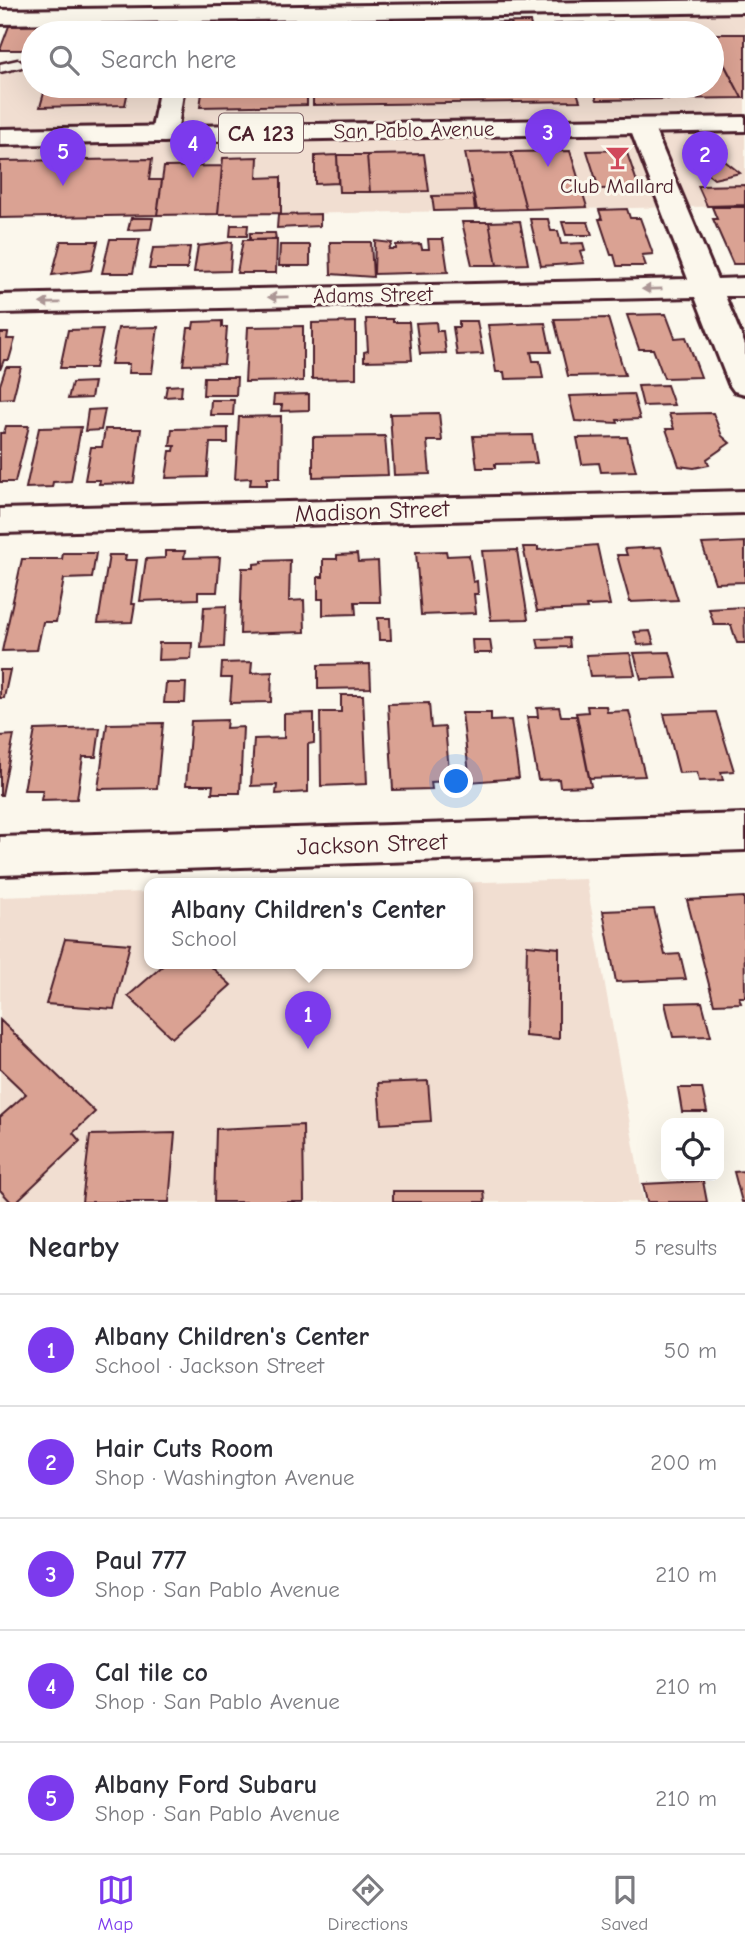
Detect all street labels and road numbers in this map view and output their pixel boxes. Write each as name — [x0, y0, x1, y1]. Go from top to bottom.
road number: CA 123 — [219, 114, 303, 152]
street label: San Pablo Avenue — [333, 117, 495, 143]
street label: Adams Street — [313, 282, 434, 308]
street label: Madison Street — [294, 494, 451, 528]
street label: Jackson Street — [296, 827, 449, 861]

